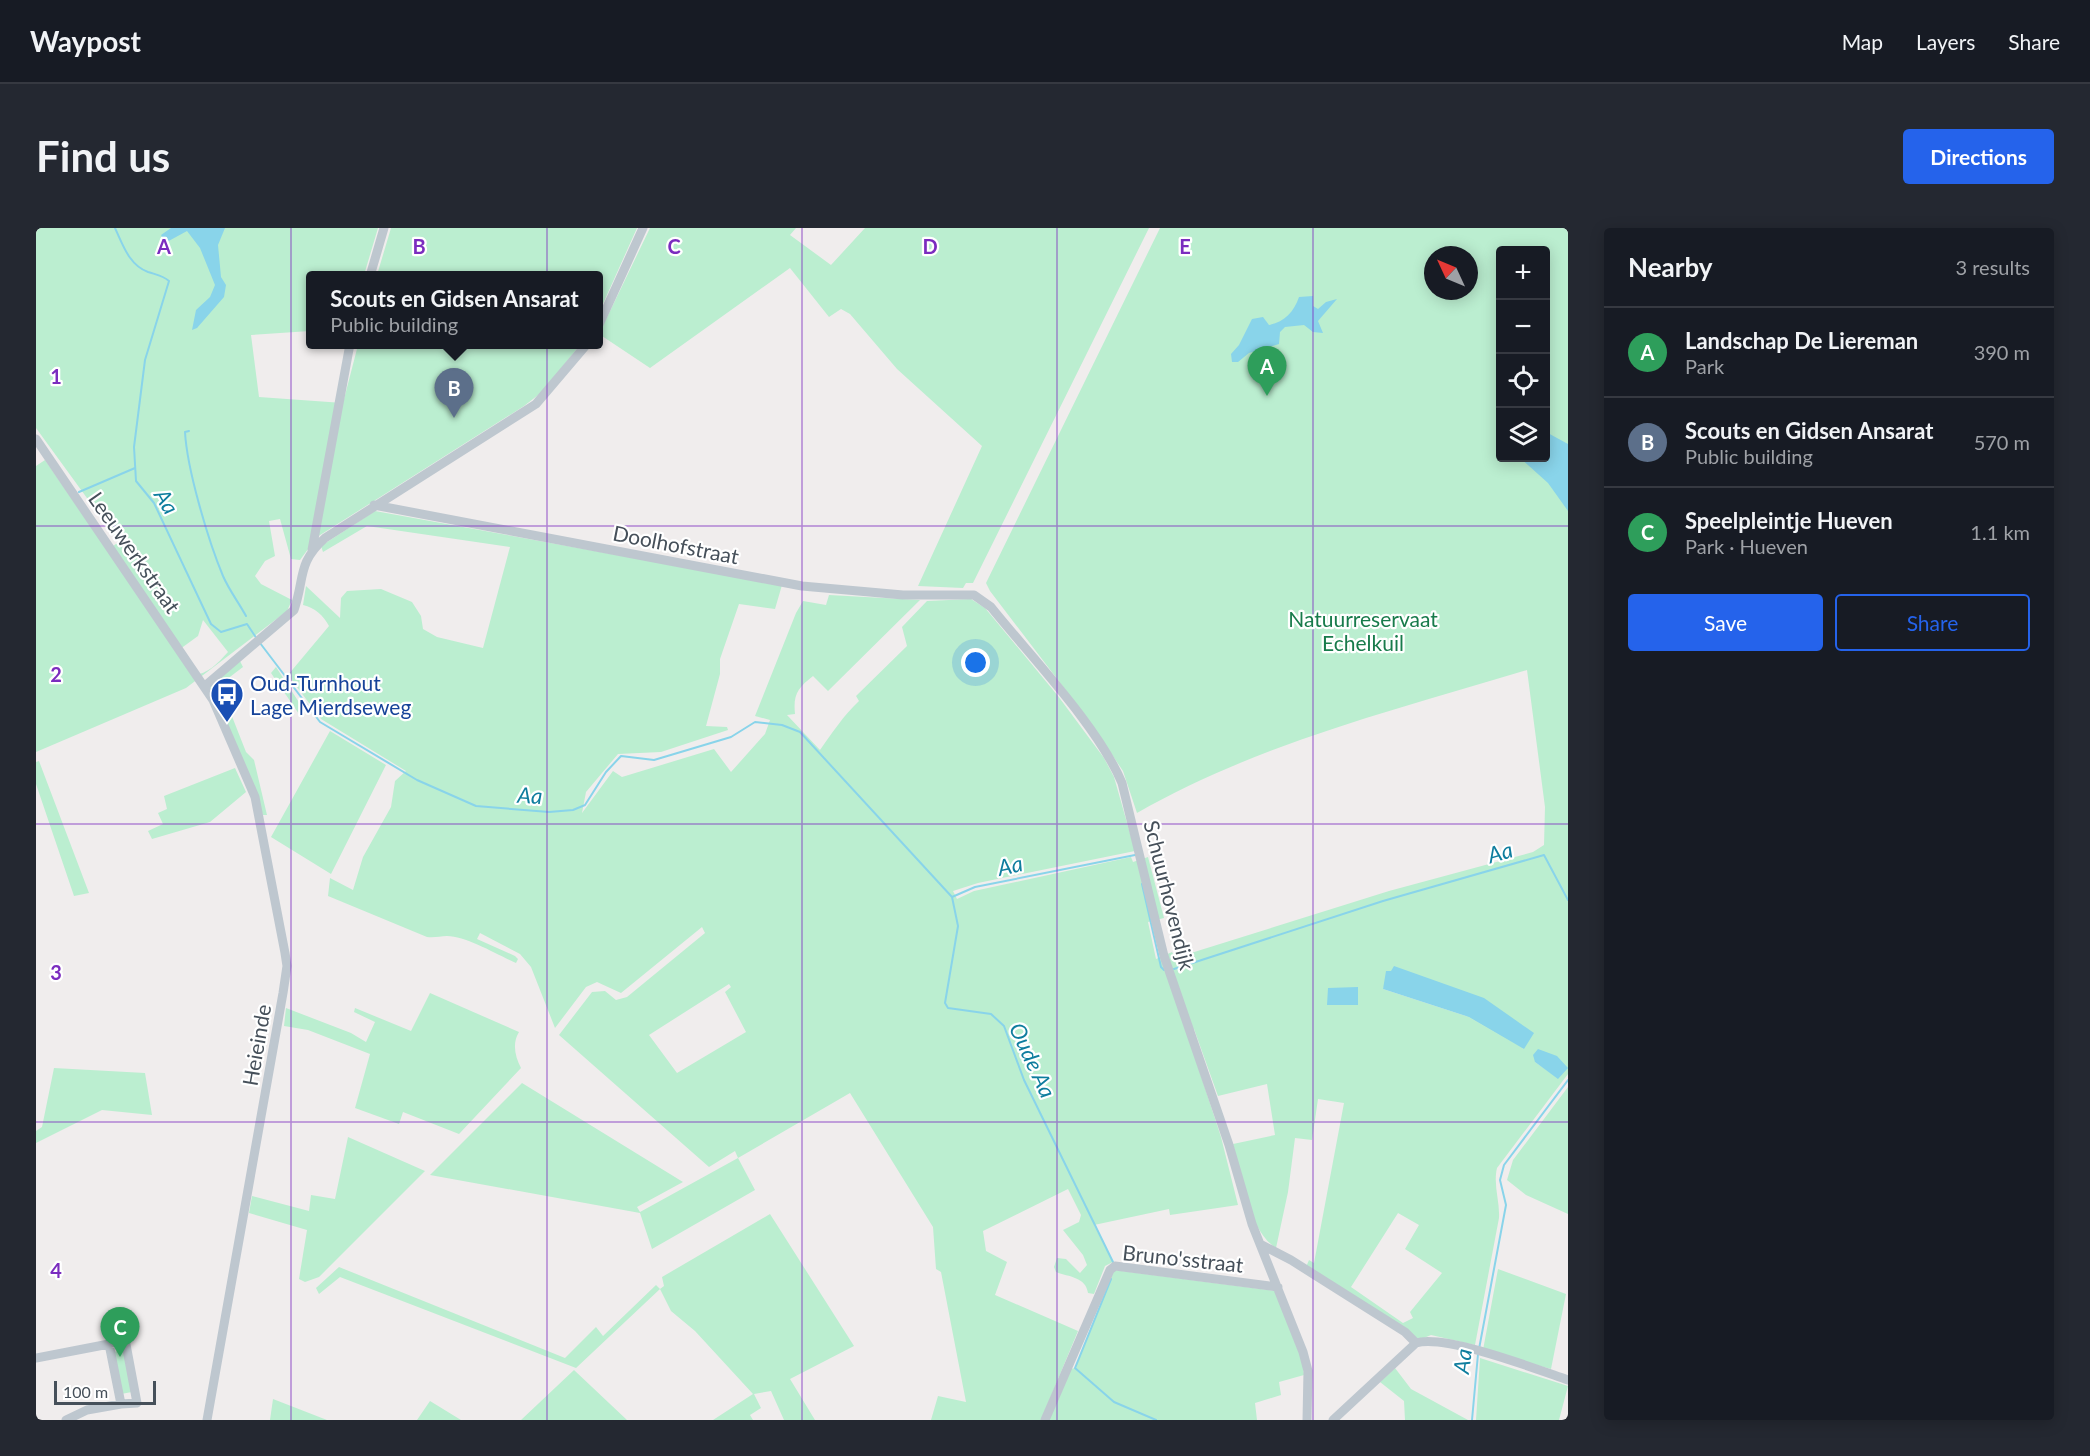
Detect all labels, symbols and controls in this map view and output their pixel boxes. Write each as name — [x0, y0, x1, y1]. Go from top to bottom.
text: Waypost — [30, 24, 141, 58]
text: Map — [1842, 29, 1883, 54]
text: Layers — [1916, 29, 1975, 54]
text: Share — [2008, 29, 2060, 54]
button: Directions — [1903, 129, 2054, 184]
text: Find us — [36, 131, 170, 181]
text: A — [156, 234, 171, 258]
text: B — [412, 234, 426, 258]
text: C — [667, 234, 681, 258]
text: D — [922, 234, 938, 258]
text: E — [1179, 234, 1191, 258]
north arrow — [1424, 246, 1478, 300]
map controls — [1496, 246, 1550, 462]
button: + — [1496, 246, 1550, 300]
text: Nearby — [1628, 251, 1713, 283]
text: 3 results — [1955, 255, 2030, 279]
popup — [306, 271, 603, 349]
text: Scouts en Gidsen Ansarat — [330, 285, 579, 312]
button: − — [1496, 300, 1550, 354]
text: Public building — [330, 312, 458, 336]
text: Landschap De Liereman — [1685, 327, 1918, 354]
text: A — [1641, 340, 1654, 364]
text: 390 m — [1974, 340, 2030, 364]
pin: A — [1248, 346, 1286, 396]
button: locate — [1496, 354, 1550, 408]
text: Park — [1685, 354, 1724, 378]
text: 1 — [50, 364, 62, 388]
pin: B — [434, 368, 474, 418]
button: layers — [1496, 408, 1550, 462]
text: Scouts en Gidsen Ansarat — [1685, 417, 1933, 444]
text: B — [1641, 430, 1654, 454]
text: 570 m — [1974, 430, 2030, 454]
text: Public building — [1685, 444, 1813, 468]
water label: Aa — [148, 483, 185, 519]
street label: Leeuwerkstraat — [84, 487, 186, 618]
text: Speelpleintje Hueven — [1685, 507, 1893, 534]
street label: Doolhofstraat — [611, 520, 742, 569]
text: C — [1641, 520, 1654, 544]
text: 1.1 km — [1970, 520, 2030, 544]
text: Park · Hueven — [1685, 534, 1808, 558]
button: Save — [1628, 594, 1823, 651]
button: Share — [1835, 594, 2030, 651]
park label: Natuurreservaat Echelkuil — [1288, 606, 1438, 655]
your location — [961, 648, 990, 677]
text: 2 — [50, 662, 62, 686]
place label: Oud-Turnhout Lage Mierdseweg — [250, 670, 411, 719]
bus stop icon: Oud-Turnhout Lage Mierdseweg — [209, 676, 245, 723]
water label: Aa — [516, 781, 543, 809]
street label: Schuurhovendijk — [1139, 818, 1201, 973]
water label: Aa — [1483, 836, 1516, 869]
water label: Aa — [994, 849, 1025, 881]
text: 3 — [50, 960, 62, 984]
street label: Heieinde — [237, 1002, 275, 1088]
water label: Oude Aa — [1004, 1018, 1062, 1102]
street label: Bruno'sstraat — [1121, 1239, 1245, 1277]
text: 4 — [50, 1258, 62, 1282]
pin: C — [100, 1308, 140, 1357]
water label: Aa — [1447, 1347, 1477, 1376]
scale bar — [54, 1378, 156, 1406]
text: 100 m — [63, 1382, 108, 1401]

